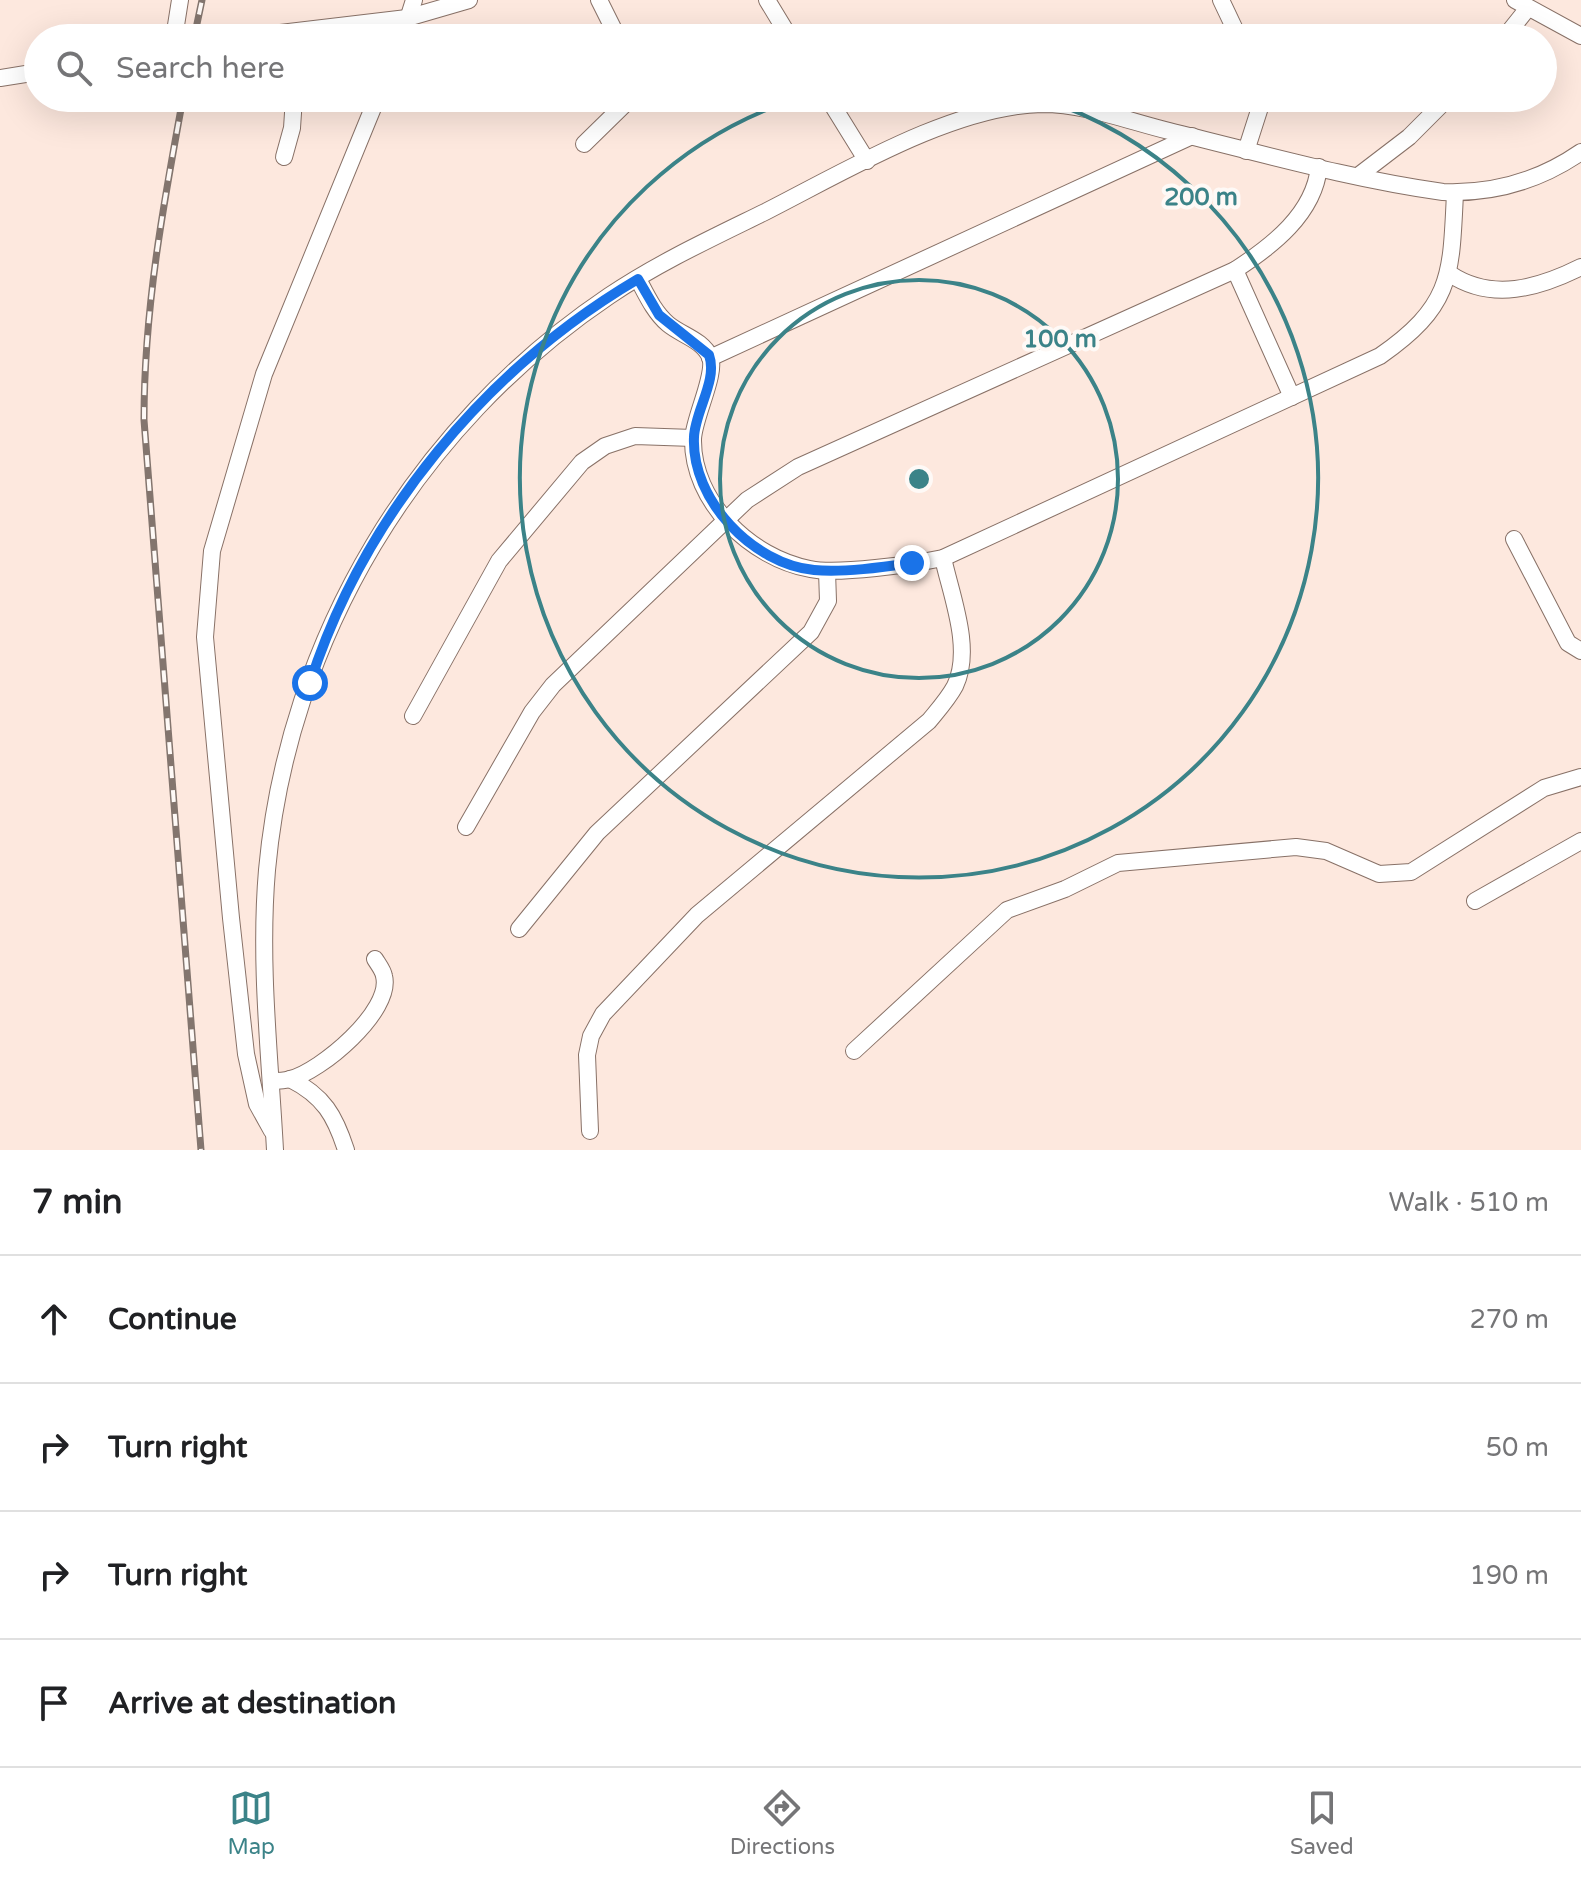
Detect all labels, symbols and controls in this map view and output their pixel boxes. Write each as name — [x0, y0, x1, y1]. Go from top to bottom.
search box — [24, 24, 1557, 112]
icon: search — [52, 46, 96, 90]
text: Search here — [116, 50, 285, 87]
text: 200 m — [1164, 183, 1238, 212]
text: 100 m — [1023, 325, 1097, 354]
centre of rings — [905, 465, 933, 493]
route end — [894, 545, 930, 581]
route start — [292, 665, 328, 701]
text: 7 min — [32, 1182, 123, 1223]
text: Walk · 510 m — [1389, 1187, 1549, 1218]
icon: ahead — [32, 1297, 76, 1341]
text: Continue — [108, 1301, 237, 1338]
text: 270 m — [1469, 1304, 1549, 1335]
icon: right — [32, 1425, 76, 1469]
text: Turn right — [108, 1429, 248, 1466]
text: 50 m — [1486, 1432, 1549, 1463]
icon: right — [32, 1553, 76, 1597]
text: Turn right — [108, 1557, 248, 1594]
text: 190 m — [1469, 1560, 1549, 1591]
icon: arrive — [32, 1681, 76, 1725]
text: Arrive at destination — [108, 1685, 396, 1722]
tab: Map — [227, 1786, 275, 1860]
tab: Directions — [730, 1786, 835, 1860]
tab: Saved — [1290, 1786, 1354, 1860]

